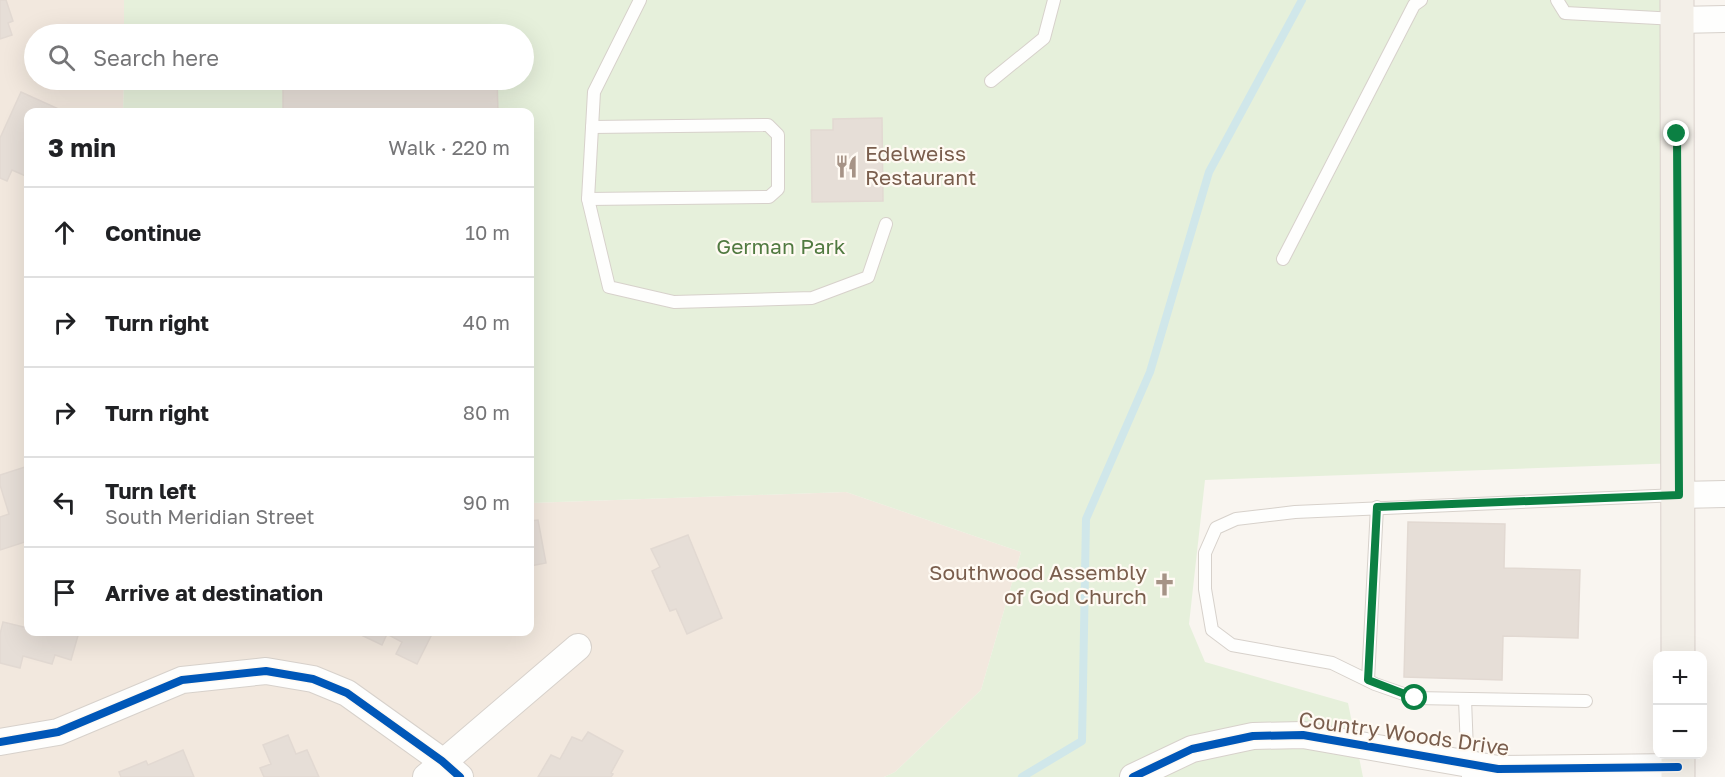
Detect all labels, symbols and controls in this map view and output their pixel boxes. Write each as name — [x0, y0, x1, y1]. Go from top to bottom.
search box — [24, 24, 534, 90]
icon: search — [45, 41, 78, 74]
text: Search here — [93, 44, 219, 71]
route end — [1663, 120, 1689, 146]
text: 3 min — [48, 132, 116, 163]
text: Walk · 220 m — [388, 135, 510, 159]
place label: Edelweiss Restaurant — [865, 140, 976, 190]
restaurant icon: Edelweiss Restaurant — [834, 153, 860, 179]
icon: ahead — [48, 216, 81, 249]
text: Continue — [105, 219, 201, 246]
text: 10 m — [465, 220, 510, 244]
park label: German Park — [716, 233, 846, 259]
icon: right — [48, 306, 81, 339]
text: Turn right — [105, 309, 209, 336]
text: 40 m — [463, 310, 510, 334]
icon: right — [48, 396, 81, 429]
text: Turn right — [105, 399, 209, 426]
text: 80 m — [463, 400, 510, 424]
text: Turn left — [105, 477, 196, 504]
icon: left — [48, 486, 81, 519]
text: 90 m — [463, 490, 510, 514]
text: South Meridian Street — [105, 504, 315, 528]
place label: Southwood Assembly of God Church — [929, 559, 1147, 609]
church icon: Southwood Assembly of God Church — [1152, 572, 1178, 598]
icon: arrive — [48, 576, 81, 609]
text: Arrive at destination — [105, 579, 323, 606]
map controls — [1653, 651, 1707, 759]
button: + — [1653, 651, 1707, 705]
route start — [1401, 684, 1427, 710]
street label: Country Woods Drive — [1297, 705, 1511, 761]
button: − — [1653, 705, 1707, 759]

